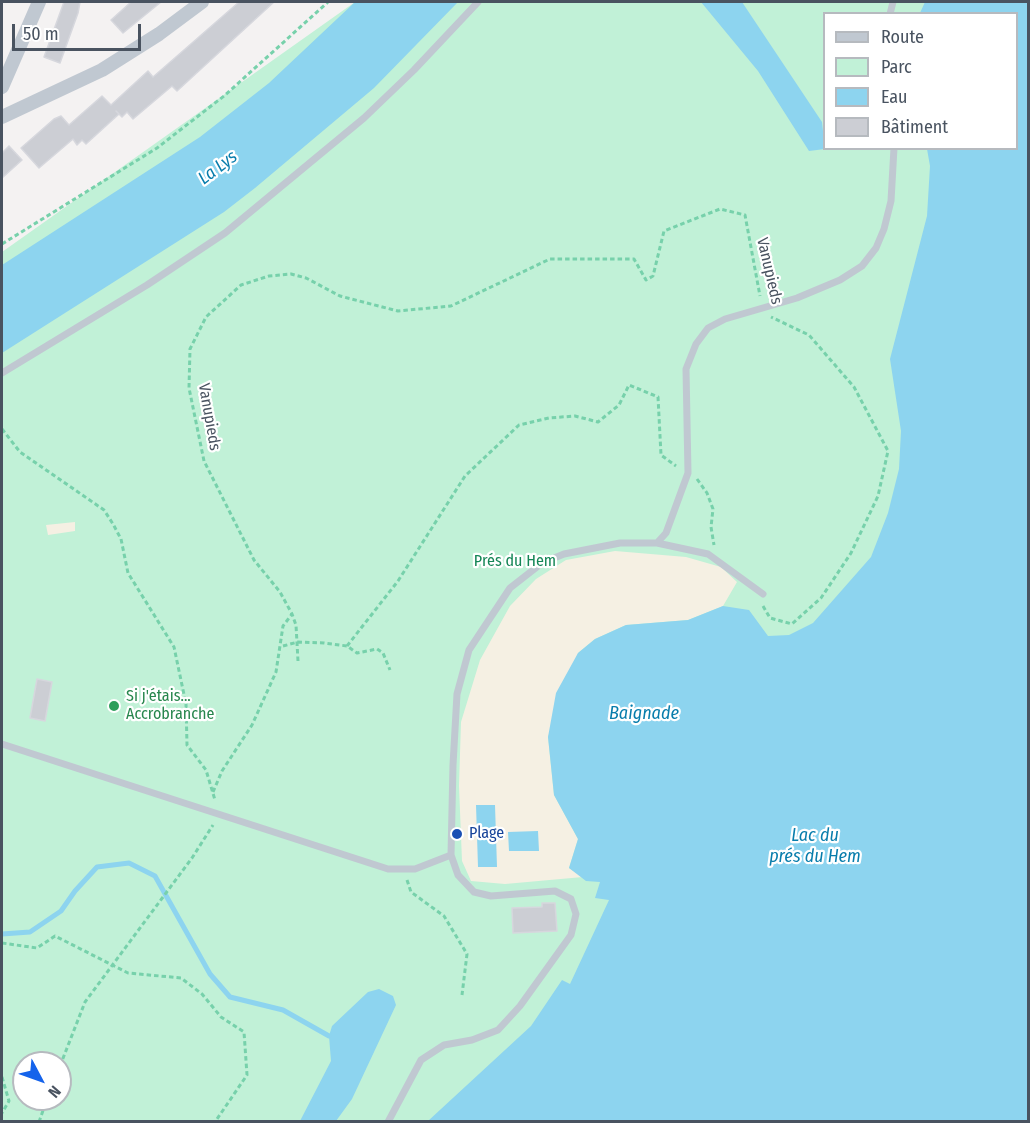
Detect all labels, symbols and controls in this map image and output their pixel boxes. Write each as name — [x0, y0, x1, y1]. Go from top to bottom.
scale bar — [15, 12, 144, 50]
legend — [823, 12, 1018, 150]
text: 50 m — [23, 23, 59, 45]
text: Route — [881, 26, 924, 48]
text: Parc — [881, 56, 912, 78]
text: Eau — [881, 86, 907, 108]
text: Bâtiment — [881, 116, 948, 138]
water label: La Lys — [194, 146, 242, 190]
street label: Vanupieds — [752, 236, 786, 306]
street label: Vanupieds — [194, 382, 224, 452]
park label: Prés du Hem — [474, 552, 556, 572]
place label: Si j'étais... Accrobranche — [126, 687, 214, 725]
marker: Si j'étais... Accrobranche — [107, 699, 121, 713]
water label: Baignade — [609, 703, 679, 725]
place label: Plage — [469, 824, 504, 844]
water label: Lac du prés du Hem — [769, 825, 861, 868]
marker: Plage — [450, 827, 464, 841]
north arrow — [12, 1051, 72, 1111]
text: N — [44, 1082, 65, 1102]

